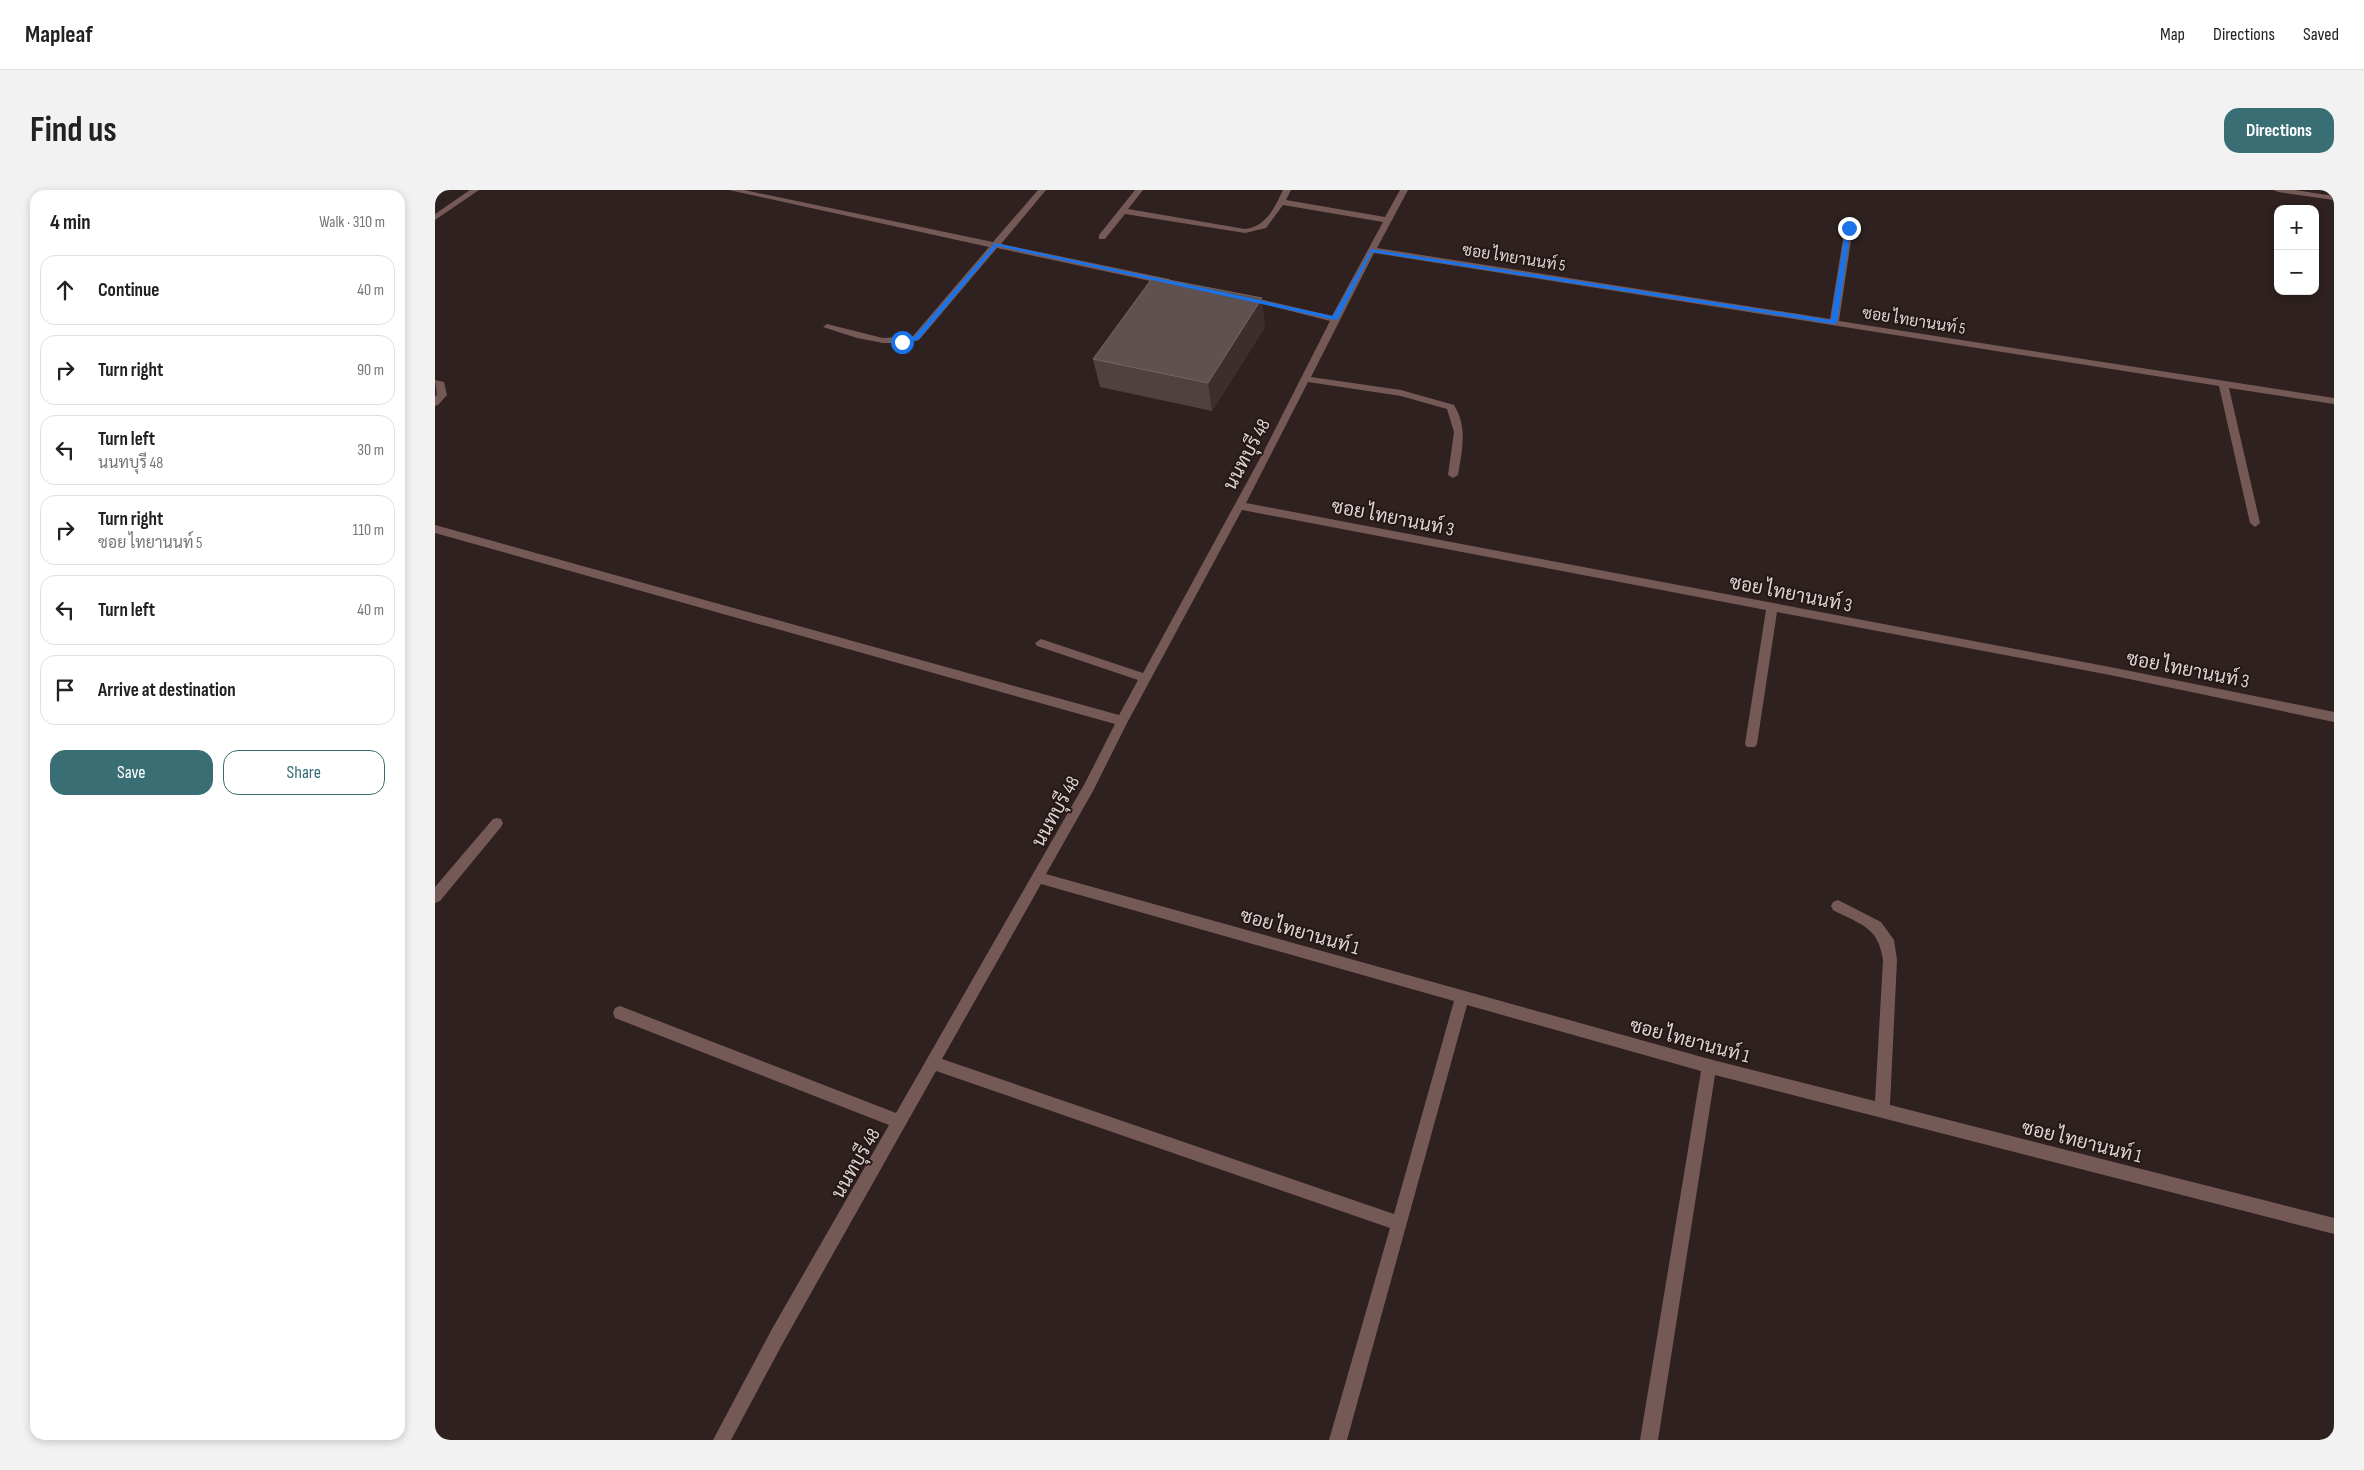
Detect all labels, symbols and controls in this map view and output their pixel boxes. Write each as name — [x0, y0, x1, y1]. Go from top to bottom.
text: Mapleaf — [25, 20, 93, 49]
text: Map — [2160, 24, 2185, 45]
text: Directions — [2213, 24, 2275, 45]
text: Saved — [2303, 24, 2339, 45]
button: Directions — [2224, 108, 2334, 153]
text: Find us — [30, 109, 117, 152]
map controls — [2274, 205, 2319, 295]
button: + — [2274, 205, 2319, 250]
text: 4 min — [50, 210, 91, 235]
text: Walk · 310 m — [319, 213, 385, 232]
route end — [1838, 217, 1861, 240]
street label: ซอย ไทยานนท์ 5 — [1461, 237, 1567, 276]
button: − — [2274, 250, 2319, 295]
icon: ahead — [51, 276, 79, 304]
text: Continue — [98, 279, 159, 302]
text: 40 m — [357, 281, 384, 300]
street label: ซอย ไทยานนท์ 5 — [1861, 300, 1967, 339]
route start — [891, 331, 914, 354]
icon: right — [51, 356, 79, 384]
text: Turn right — [98, 359, 163, 382]
text: 90 m — [357, 361, 384, 380]
street label: นนทบุรี 48 — [1217, 414, 1276, 494]
text: Turn left — [98, 428, 155, 451]
icon: left — [51, 436, 79, 464]
text: 30 m — [357, 441, 384, 460]
text: นนทบุรี 48 — [98, 454, 163, 473]
street label: ซอย ไทยานนท์ 3 — [1329, 493, 1456, 542]
text: Turn right — [98, 508, 163, 531]
icon: right — [51, 516, 79, 544]
text: 110 m — [353, 521, 384, 540]
text: ซอย ไทยานนท์ 5 — [98, 534, 202, 553]
street label: ซอย ไทยานนท์ 3 — [1727, 569, 1854, 618]
icon: left — [51, 596, 79, 624]
text: Turn left — [98, 599, 155, 622]
text: 40 m — [357, 601, 384, 620]
street label: ซอย ไทยานนท์ 3 — [2124, 645, 2251, 694]
icon: arrive — [51, 676, 79, 704]
text: Arrive at destination — [98, 679, 236, 702]
button: Save — [50, 750, 213, 795]
button: Share — [223, 750, 385, 795]
street label: นนทบุรี 48 — [1026, 771, 1085, 851]
street label: ซอย ไทยานนท์ 1 — [1237, 903, 1363, 961]
street label: ซอย ไทยานนท์ 1 — [1627, 1012, 1753, 1069]
street label: ซอย ไทยานนท์ 1 — [2019, 1114, 2145, 1169]
street label: นนทบุรี 48 — [825, 1123, 886, 1203]

